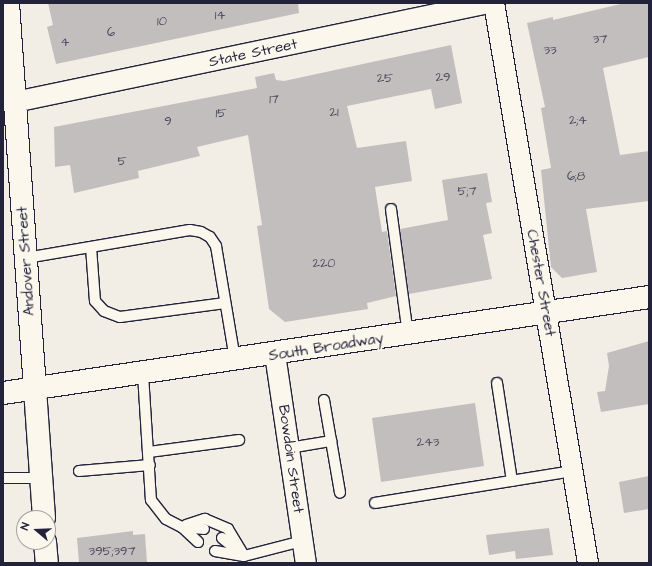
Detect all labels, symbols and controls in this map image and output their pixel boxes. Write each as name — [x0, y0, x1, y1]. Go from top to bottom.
house number: 14 — [215, 7, 225, 23]
house number: 10 — [157, 13, 167, 29]
house number: 6 — [107, 24, 115, 40]
house number: 37 — [593, 31, 607, 47]
house number: 4 — [61, 34, 69, 50]
street label: State Street — [207, 35, 299, 71]
house number: 33 — [543, 42, 557, 58]
house number: 29 — [436, 69, 450, 85]
house number: 25 — [377, 70, 393, 86]
house number: 17 — [269, 91, 279, 107]
house number: 21 — [329, 104, 339, 120]
house number: 15 — [216, 105, 226, 121]
house number: 2;4 — [569, 112, 587, 128]
house number: 9 — [164, 113, 172, 129]
house number: 5 — [117, 153, 127, 169]
house number: 6;8 — [567, 168, 585, 184]
house number: 5;7 — [458, 183, 476, 199]
street label: Andover Street — [13, 206, 39, 316]
street label: Chester Street — [523, 228, 559, 338]
house number: 220 — [312, 255, 336, 271]
street label: South Broadway — [267, 329, 385, 365]
street label: Bowdoin Street — [274, 404, 308, 514]
house number: 243 — [417, 434, 439, 450]
north arrow — [16, 510, 56, 550]
text: N — [17, 521, 33, 532]
house number: 395;397 — [89, 543, 135, 559]

